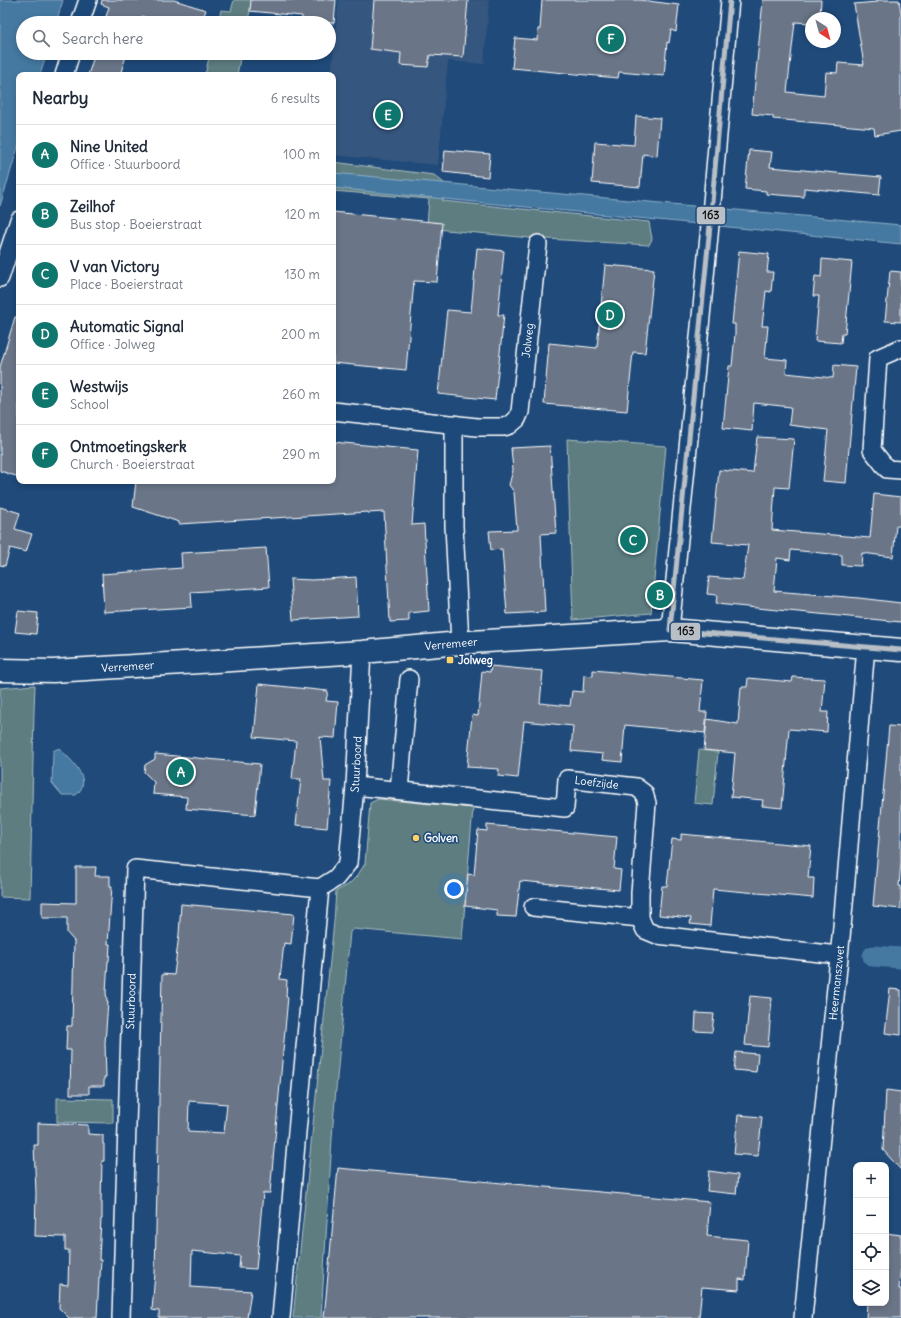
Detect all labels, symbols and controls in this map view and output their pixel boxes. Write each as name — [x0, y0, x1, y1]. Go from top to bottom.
north arrow — [805, 12, 841, 48]
search box — [16, 16, 336, 60]
pin: F — [598, 24, 624, 54]
icon: search — [30, 27, 52, 49]
text: Search here — [62, 29, 143, 48]
text: Nearby — [32, 87, 88, 109]
text: 6 results — [271, 90, 320, 107]
pin: E — [375, 100, 401, 130]
text: Nine United — [70, 137, 148, 156]
text: A — [41, 146, 49, 163]
text: 100 m — [283, 146, 320, 163]
text: Office · Stuurboord — [70, 156, 180, 173]
text: Zeilhof — [70, 197, 115, 216]
text: B — [41, 206, 49, 223]
text: 120 m — [285, 206, 320, 223]
line badge: 163 — [696, 206, 726, 225]
text: 163 — [703, 208, 719, 222]
text: Bus stop · Boeierstraat — [70, 216, 202, 233]
text: V van Victory — [70, 257, 159, 276]
text: C — [41, 266, 49, 283]
text: 130 m — [284, 266, 320, 283]
text: Place · Boeierstraat — [70, 276, 183, 293]
pin: D — [597, 300, 623, 330]
text: Automatic Signal — [70, 317, 184, 336]
street label: Jolweg — [519, 322, 536, 359]
text: D — [40, 326, 50, 343]
text: 200 m — [281, 326, 320, 343]
text: Office · Jolweg — [70, 336, 155, 353]
text: Westwijs — [70, 377, 128, 396]
text: E — [41, 386, 49, 403]
text: 260 m — [282, 386, 320, 403]
text: School — [70, 396, 109, 413]
text: Ontmoetingskerk — [70, 437, 187, 456]
text: F — [41, 446, 49, 463]
text: 290 m — [282, 446, 320, 463]
text: Church · Boeierstraat — [70, 456, 195, 473]
pin: C — [620, 525, 646, 555]
pin: B — [647, 580, 673, 610]
line badge: 163 — [670, 622, 701, 641]
text: 163 — [678, 624, 694, 638]
street label: Verremeer — [424, 635, 478, 653]
place label: Jolweg — [458, 653, 493, 668]
marker: Jolweg — [445, 655, 455, 665]
street label: Verremeer — [101, 658, 155, 675]
street label: Stuurboord — [347, 735, 365, 793]
pin: A — [168, 757, 194, 787]
street label: Loefzijde — [574, 773, 619, 792]
place label: Golven — [424, 831, 459, 845]
marker: Golven — [411, 833, 421, 843]
your location — [444, 879, 464, 899]
street label: Heermanszwet — [826, 944, 847, 1021]
street label: Stuurboord — [123, 972, 139, 1029]
map controls — [853, 1162, 889, 1306]
button: + — [853, 1162, 889, 1198]
button: − — [853, 1198, 889, 1234]
button: locate — [853, 1234, 889, 1270]
button: layers — [853, 1270, 889, 1306]

